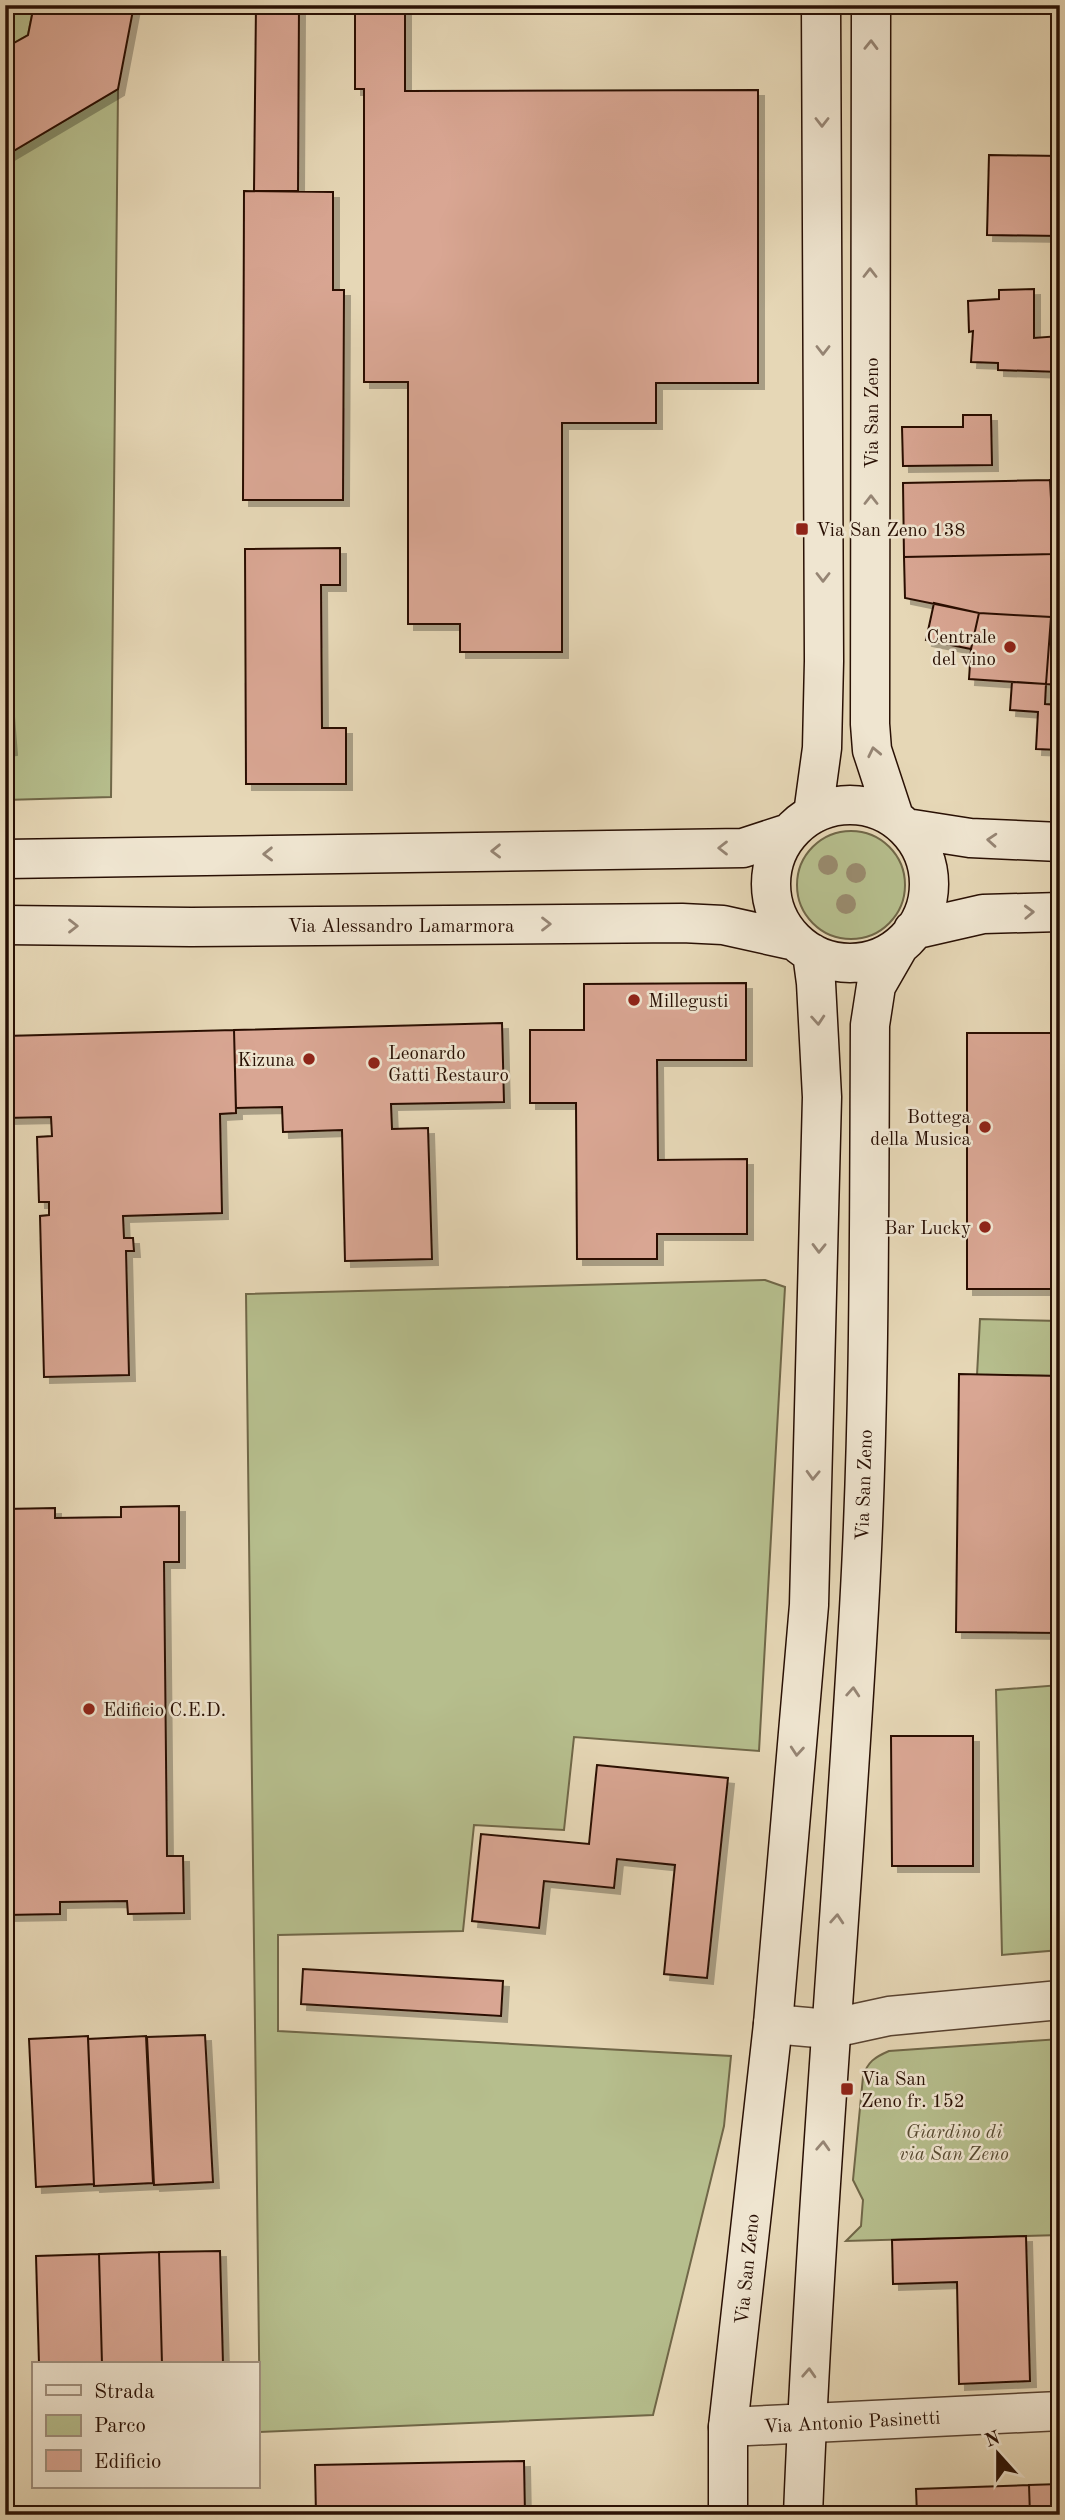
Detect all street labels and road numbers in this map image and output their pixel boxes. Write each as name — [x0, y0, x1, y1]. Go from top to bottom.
street label: Via San Zeno — [864, 357, 883, 469]
street label: Via Alessandro Lamarmora — [288, 918, 515, 937]
street label: Via San Zeno — [854, 1429, 877, 1541]
street label: Via San Zeno — [733, 2213, 764, 2326]
street label: Via Antonio Pasinetti — [763, 2409, 941, 2438]

